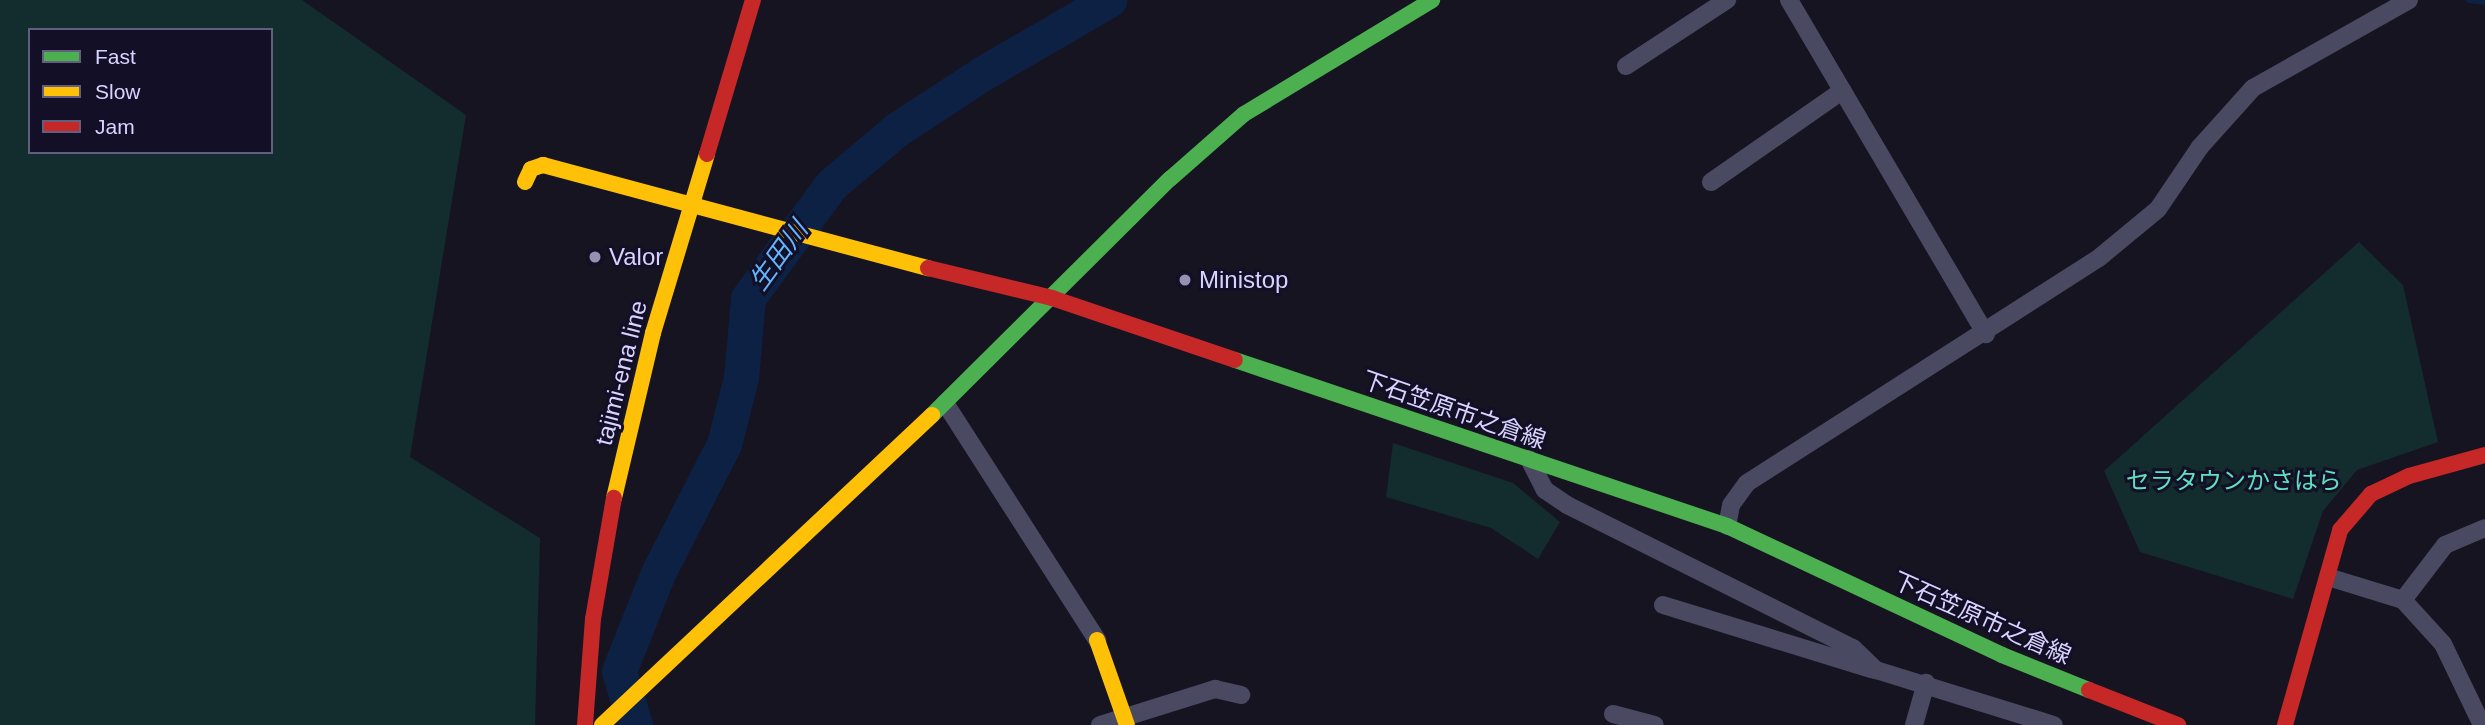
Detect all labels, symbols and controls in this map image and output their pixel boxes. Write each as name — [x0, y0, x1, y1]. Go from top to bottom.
legend — [28, 28, 273, 154]
text: Fast — [95, 45, 136, 68]
text: Slow — [95, 80, 141, 103]
text: Jam — [95, 115, 135, 138]
water label: 生田川 — [743, 215, 815, 297]
place label: Valor — [609, 243, 663, 271]
marker: Valor — [587, 249, 603, 265]
place label: Ministop — [1199, 266, 1288, 294]
marker: Ministop — [1177, 272, 1193, 288]
street label: tajimi-ena line — [589, 298, 653, 448]
street label: 下石笠原市之倉線 — [1359, 365, 1549, 455]
park label: セラタウンかさはら — [2126, 467, 2342, 495]
street label: 下石笠原市之倉線 — [1888, 566, 2076, 670]

